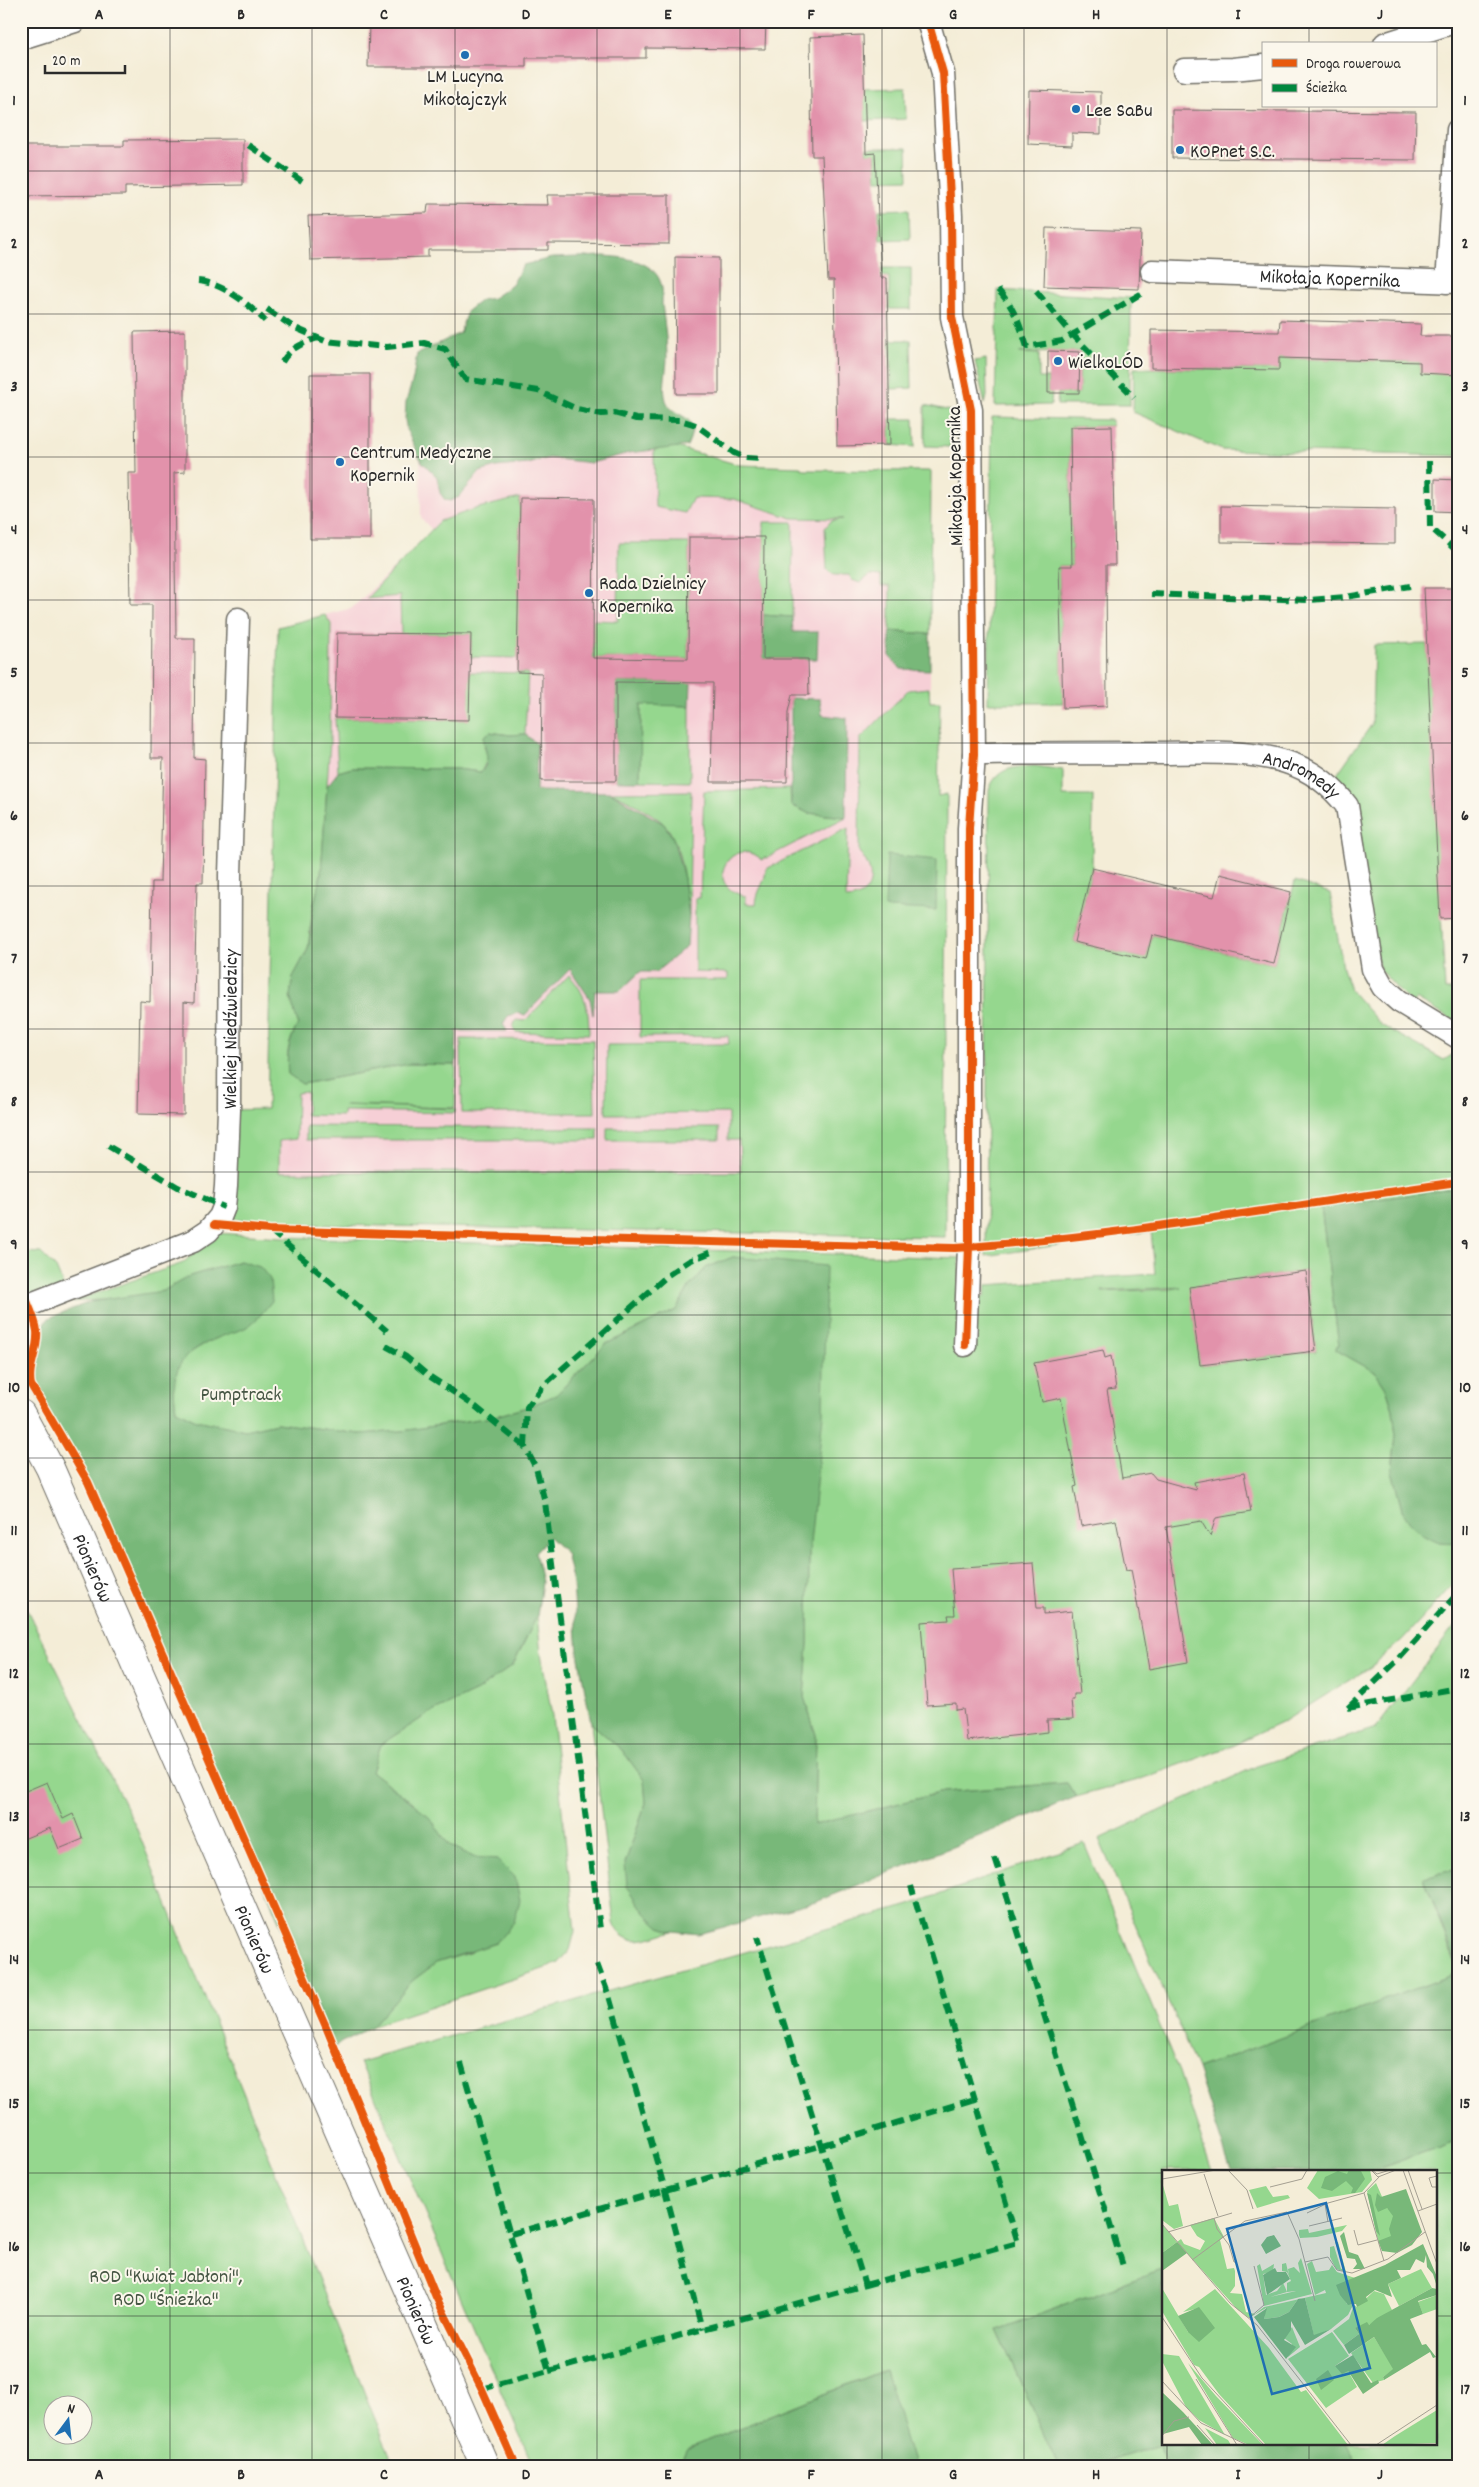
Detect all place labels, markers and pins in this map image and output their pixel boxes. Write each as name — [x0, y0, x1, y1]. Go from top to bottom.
marker: LM Lucyna Mikołajczyk — [459, 49, 471, 61]
place label: LM Lucyna Mikołajczyk — [423, 64, 507, 115]
place label: Lee SaBu — [1086, 98, 1153, 126]
marker: Lee SaBu — [1070, 103, 1082, 115]
place label: KOPnet S.C. — [1190, 139, 1275, 167]
marker: KOPnet S.C. — [1174, 144, 1186, 156]
place label: WielkoLÓD — [1068, 350, 1143, 378]
marker: WielkoLÓD — [1052, 355, 1064, 367]
place label: Centrum Medyczne Kopernik — [350, 440, 492, 491]
marker: Centrum Medyczne Kopernik — [334, 456, 346, 468]
place label: Rada Dzielnicy Kopernika — [599, 571, 707, 622]
marker: Rada Dzielnicy Kopernika — [583, 587, 595, 599]

